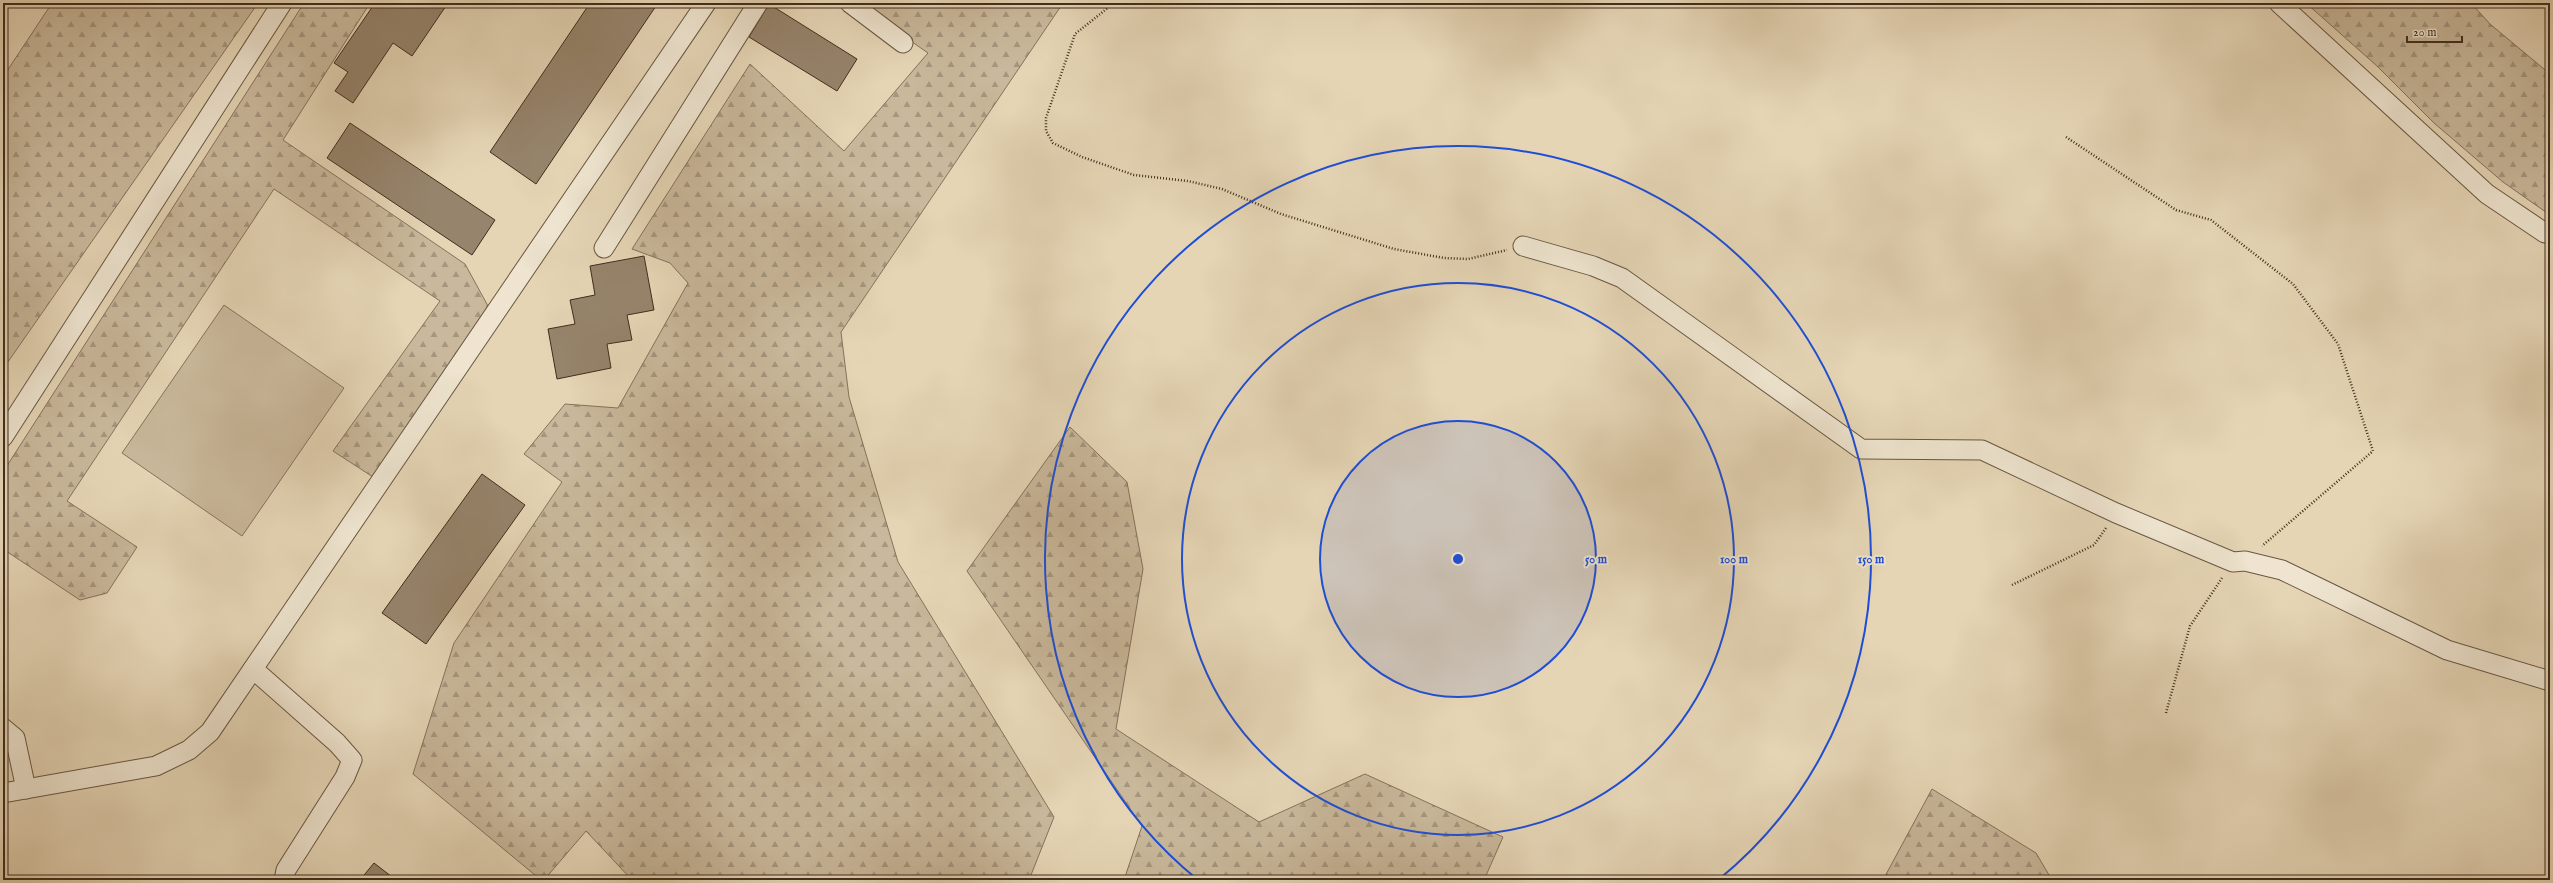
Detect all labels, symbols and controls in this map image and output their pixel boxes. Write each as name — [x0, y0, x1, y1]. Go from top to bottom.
scale bar — [2407, 18, 2462, 44]
text: 20 m — [2413, 25, 2436, 40]
centre of rings — [1451, 552, 1465, 566]
text: 50 m — [1585, 552, 1608, 567]
text: 100 m — [1720, 552, 1749, 567]
text: 150 m — [1858, 552, 1885, 567]

